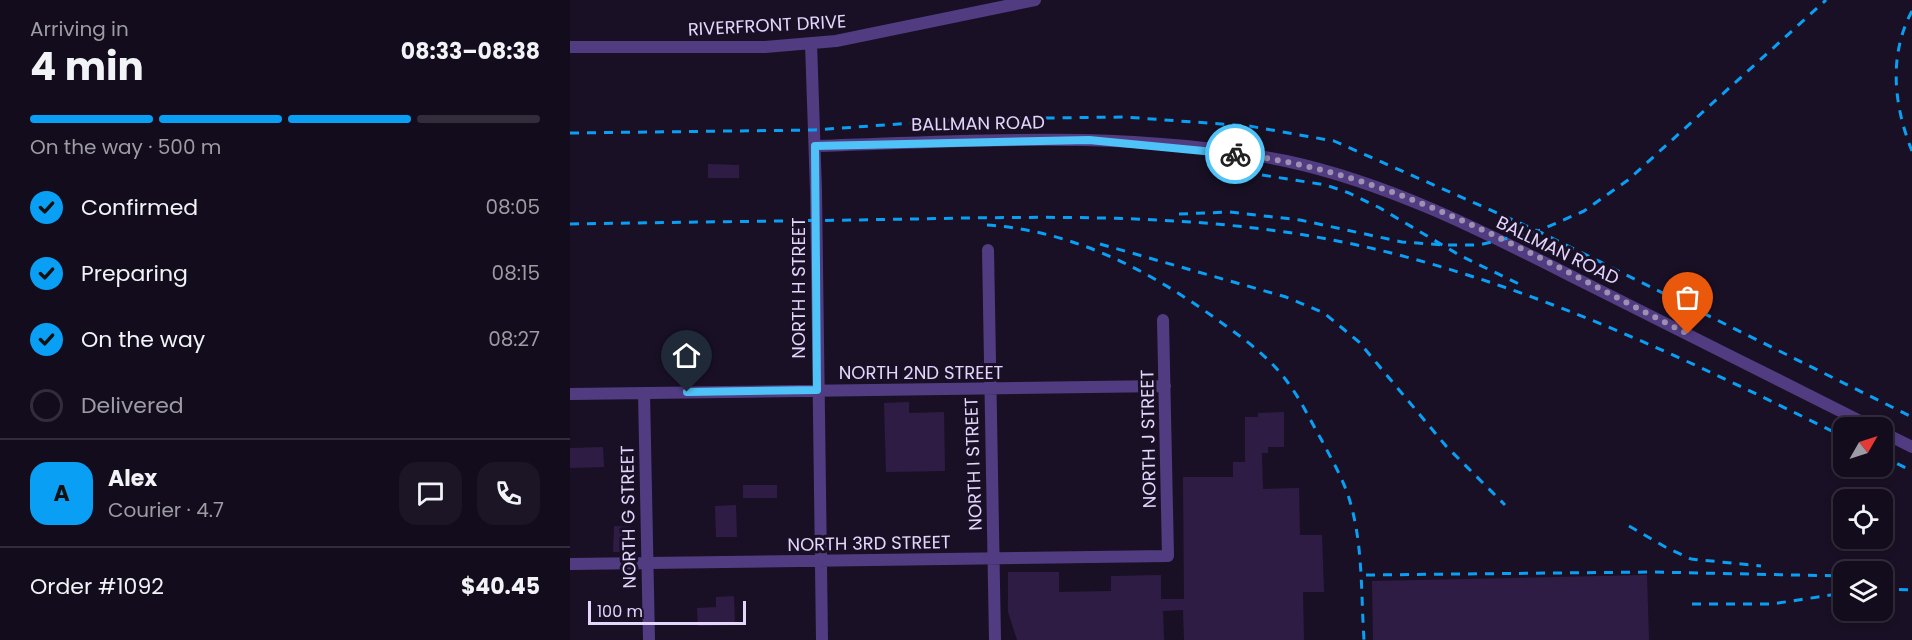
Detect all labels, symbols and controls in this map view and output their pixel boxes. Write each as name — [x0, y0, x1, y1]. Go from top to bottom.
street label: RIVERFRONT DRIVE — [687, 8, 847, 42]
text: Arriving in — [30, 15, 129, 43]
text: 08:33–08:38 — [401, 36, 540, 67]
text: 4 min — [30, 39, 144, 94]
street label: BALLMAN ROAD — [911, 109, 1045, 137]
courier — [1205, 124, 1265, 184]
text: On the way · 500 m — [30, 133, 221, 161]
icon: bike — [1219, 138, 1252, 171]
icon: check — [30, 191, 63, 224]
text: Confirmed — [81, 192, 198, 223]
text: 08:05 — [485, 193, 540, 221]
street label: BALLMAN ROAD — [1492, 209, 1624, 291]
street label: NORTH H STREET — [786, 217, 811, 359]
icon: check — [30, 257, 63, 290]
text: Preparing — [81, 258, 188, 289]
text: 08:15 — [492, 259, 540, 287]
pin — [1662, 272, 1713, 334]
icon: bag — [1671, 281, 1704, 314]
icon: check — [30, 323, 63, 356]
text: On the way — [81, 324, 205, 355]
text: 08:27 — [488, 325, 540, 353]
pin — [661, 330, 712, 392]
icon: home — [670, 339, 703, 372]
street label: NORTH 2ND STREET — [839, 360, 1004, 385]
street label: NORTH J STREET — [1134, 369, 1162, 508]
text: Delivered — [81, 390, 184, 421]
street label: NORTH I STREET — [958, 397, 988, 531]
north arrow — [1833, 417, 1893, 477]
map controls — [1833, 417, 1893, 621]
street label: NORTH G STREET — [614, 445, 642, 589]
button: chat — [399, 462, 462, 525]
button: phone — [477, 462, 540, 525]
text: Alex — [108, 463, 157, 494]
text: A — [53, 478, 70, 509]
button: locate — [1833, 489, 1893, 549]
text: Courier · 4.7 — [108, 496, 224, 524]
street label: NORTH 3RD STREET — [787, 529, 951, 557]
button: layers — [1833, 561, 1893, 621]
text: Order #1092 — [30, 571, 164, 602]
text: $40.45 — [461, 571, 540, 602]
scale bar — [588, 598, 746, 626]
text: 100 m — [597, 600, 643, 623]

